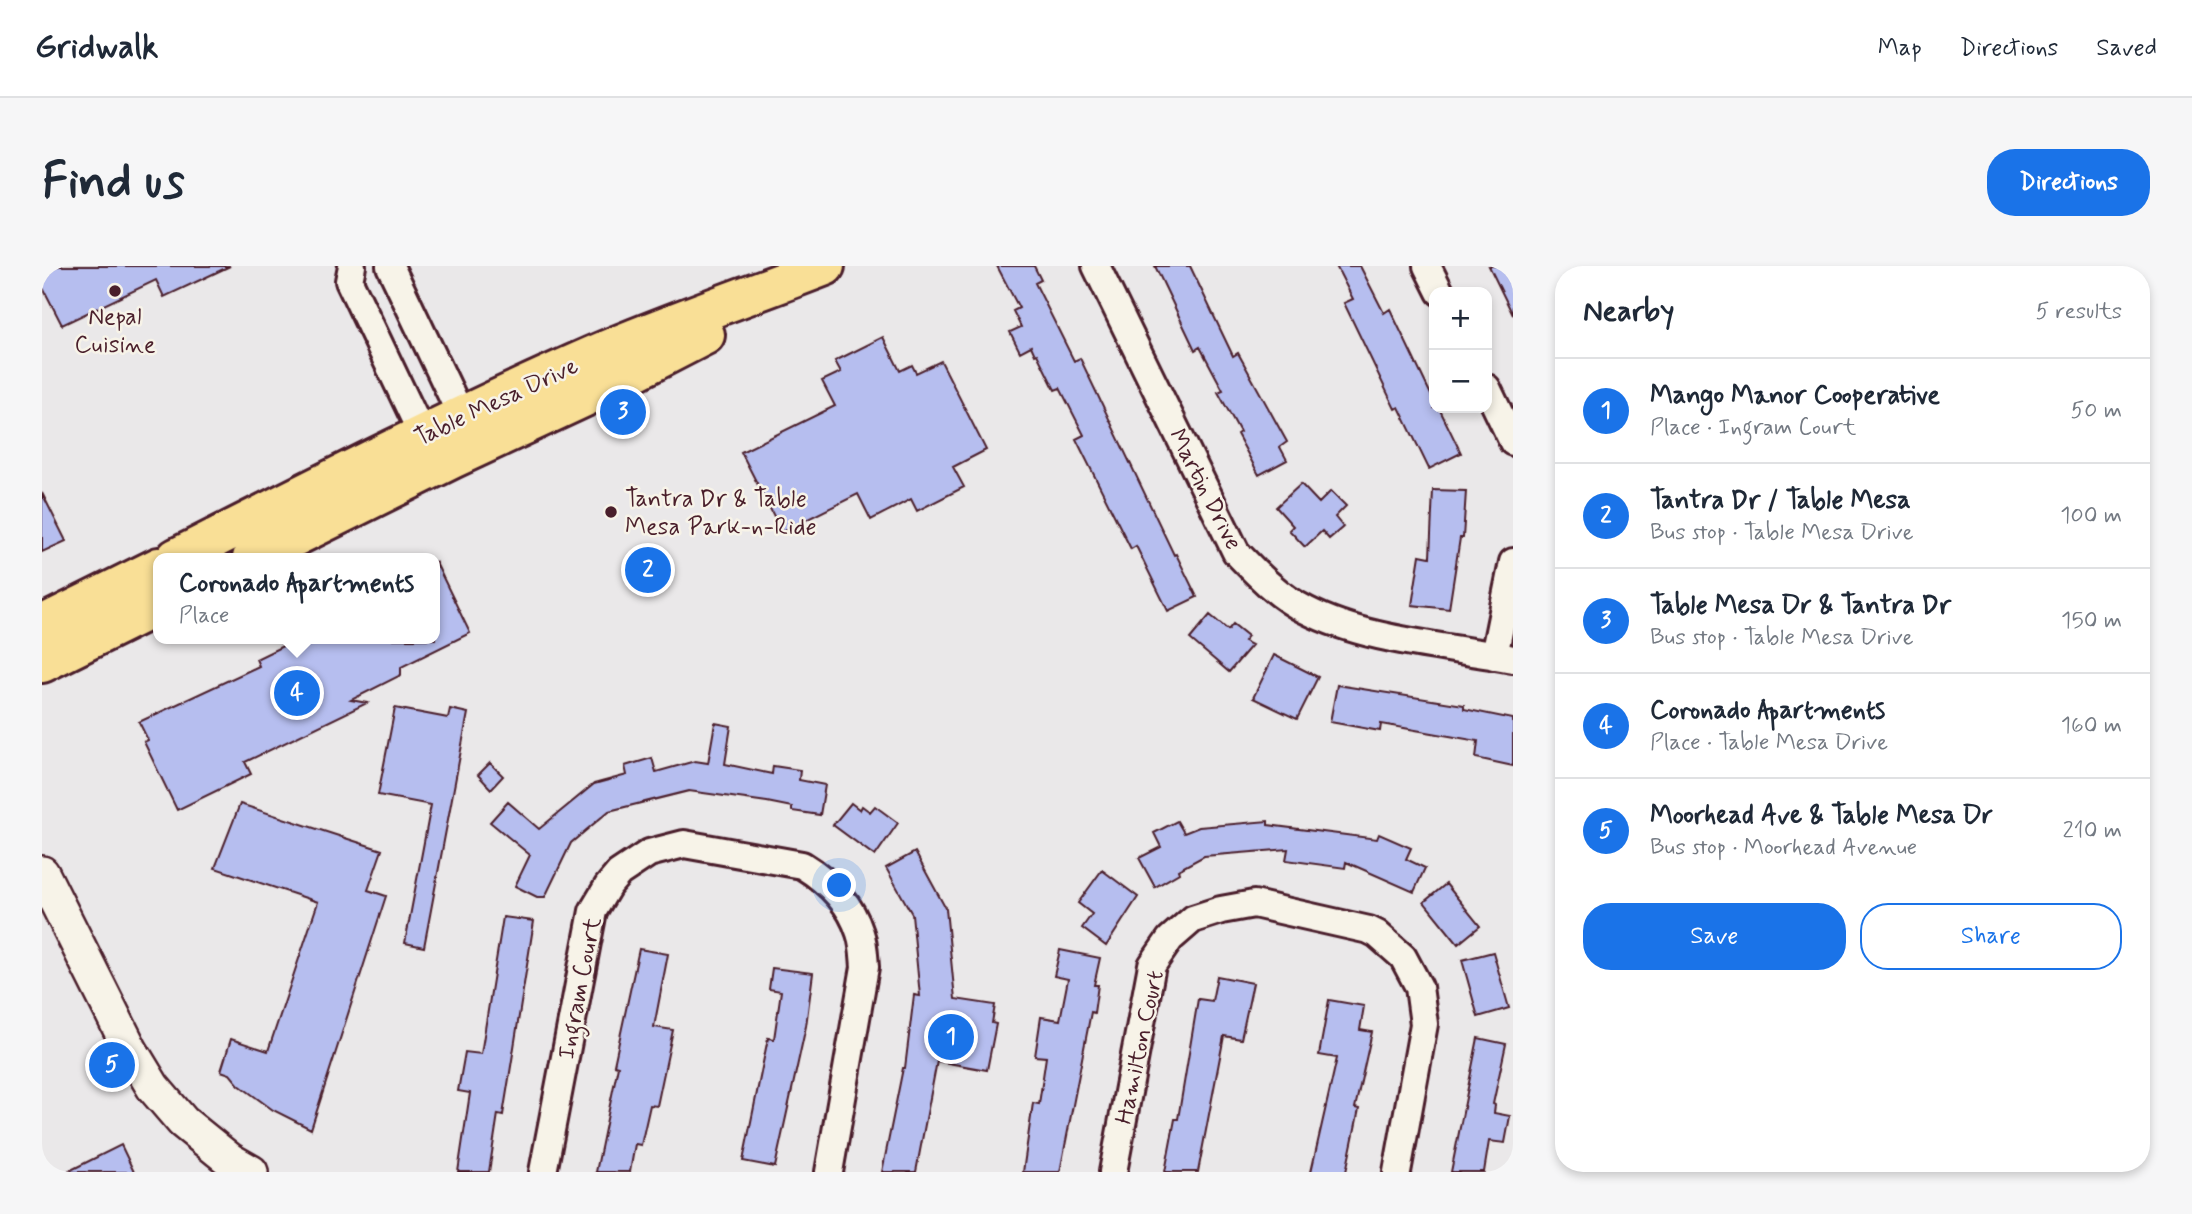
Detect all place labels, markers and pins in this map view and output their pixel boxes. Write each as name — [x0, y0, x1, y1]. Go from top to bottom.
marker: Nepal Cuisine — [107, 283, 123, 299]
place label: Nepal Cuisine — [74, 302, 156, 361]
pin: 3 — [600, 386, 646, 438]
place label: Tantra Dr & Table Mesa Park-n-Ride — [625, 484, 816, 543]
marker: Tantra Dr & Table Mesa Park-n-Ride — [603, 504, 619, 520]
pin: 2 — [625, 544, 671, 596]
pin: 4 — [274, 667, 320, 719]
pin: 1 — [928, 1011, 974, 1063]
pin: 5 — [89, 1039, 135, 1091]

